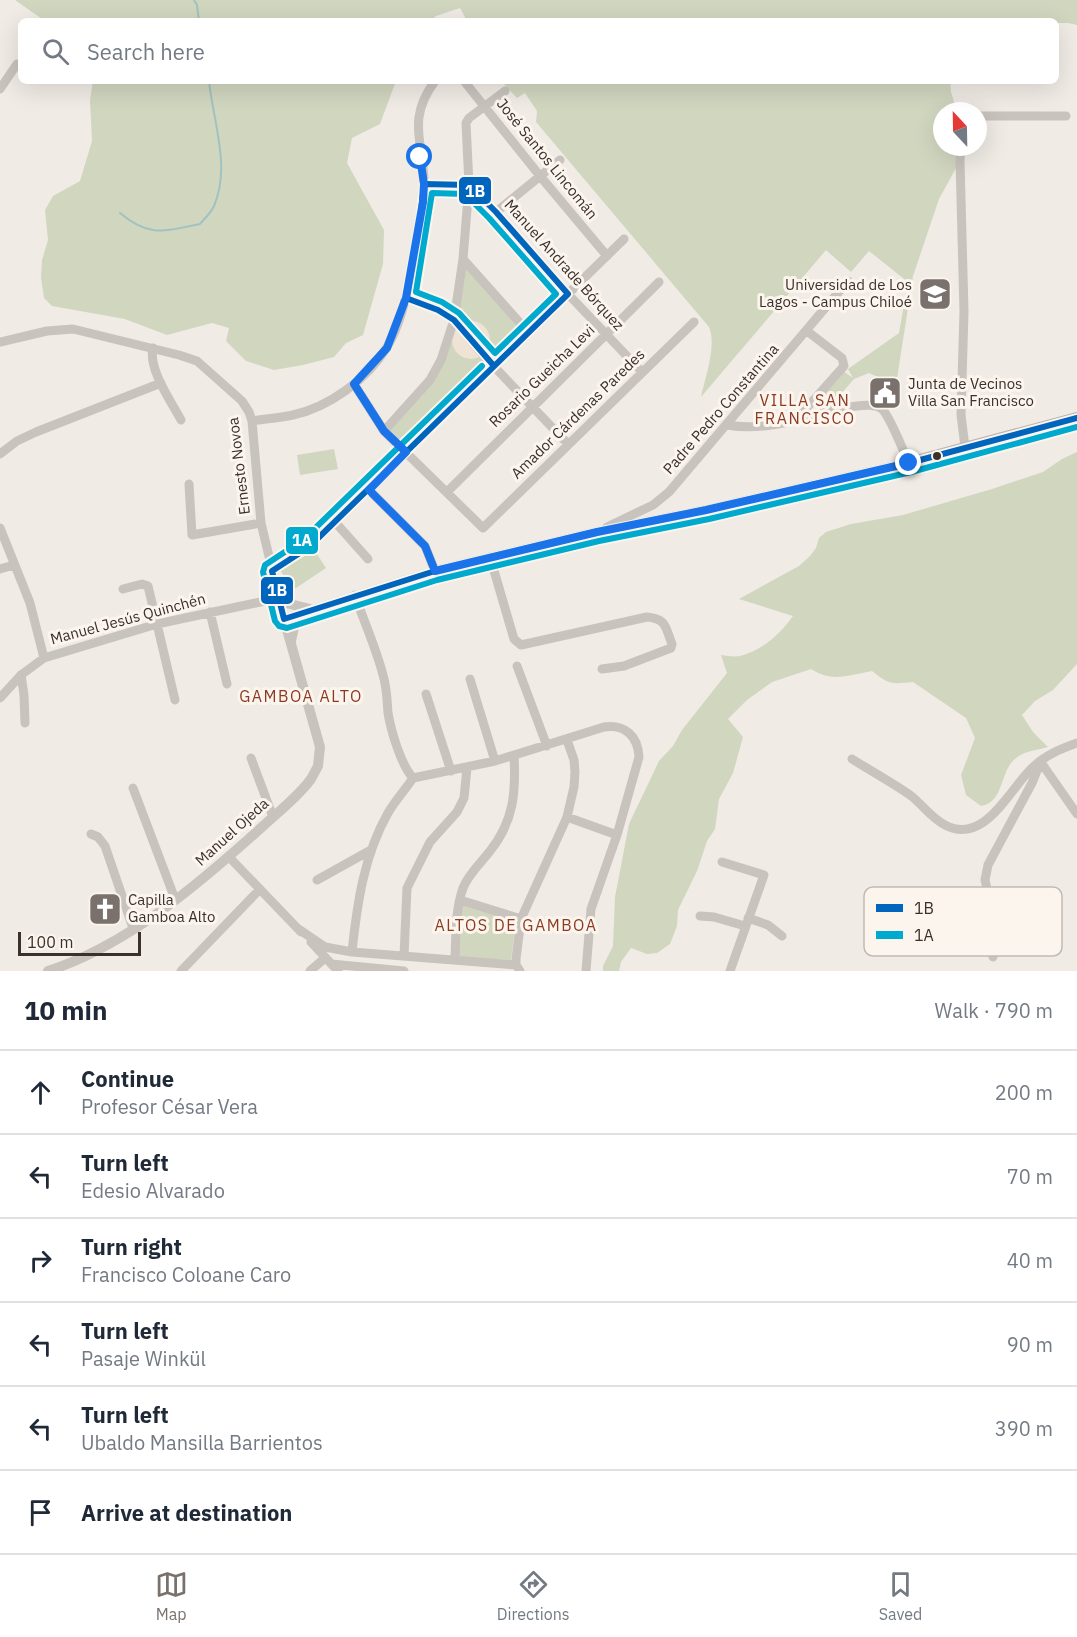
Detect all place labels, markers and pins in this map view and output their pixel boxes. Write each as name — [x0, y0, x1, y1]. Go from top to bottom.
place label: Universidad de Los Lagos - Campus Chiloé — [759, 275, 912, 311]
school or university icon: Universidad de Los Lagos - Campus Chiloé — [917, 276, 953, 312]
place label: Junta de Vecinos Villa San Francisco — [908, 374, 1034, 410]
public building icon: Junta de Vecinos Villa San Francisco — [867, 375, 903, 411]
unlabelled marker — [931, 450, 943, 462]
place label: Capilla Gamboa Alto — [128, 890, 215, 926]
church icon: Capilla Gamboa Alto — [87, 891, 123, 927]

